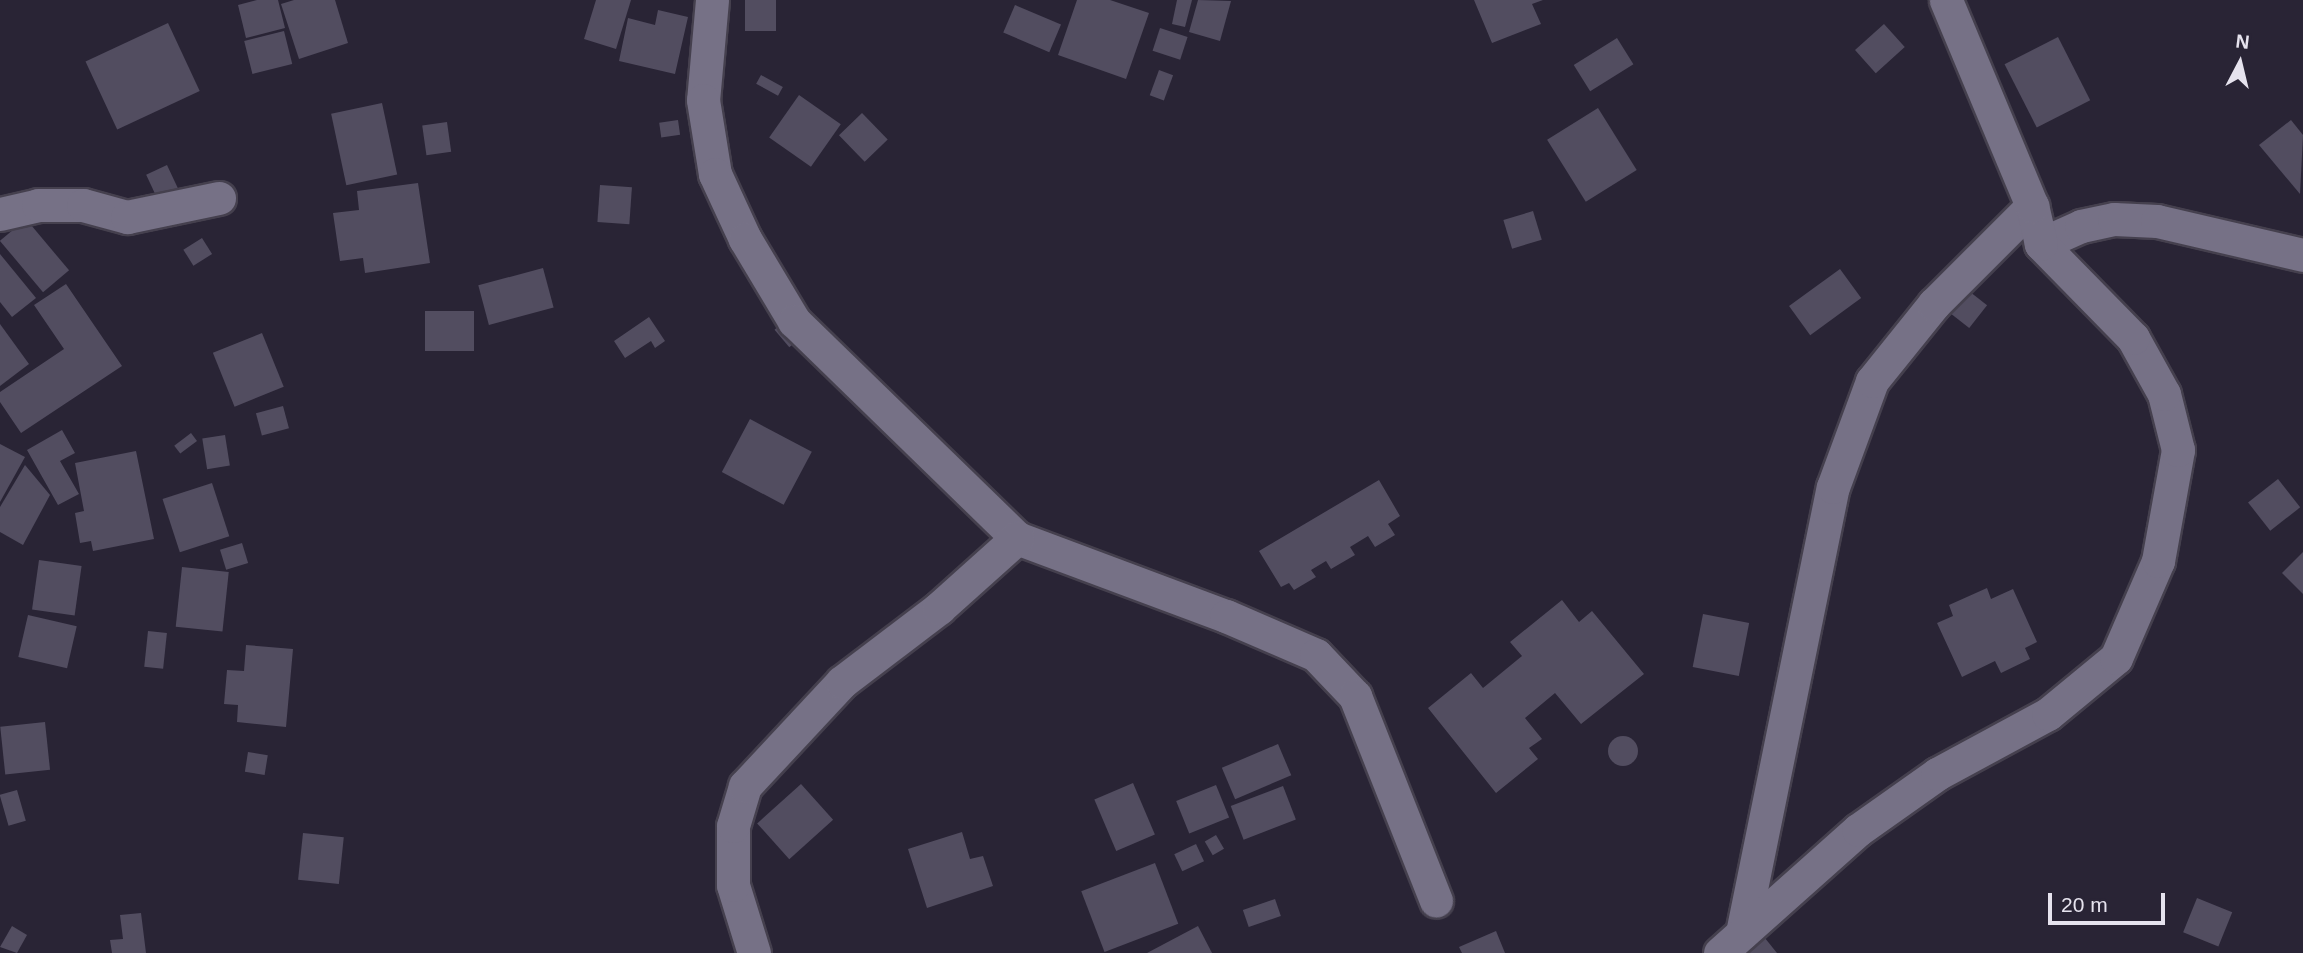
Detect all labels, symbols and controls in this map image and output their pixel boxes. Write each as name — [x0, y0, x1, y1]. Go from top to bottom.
north arrow — [2205, 28, 2275, 98]
text: N — [2235, 30, 2251, 53]
scale bar — [2051, 880, 2168, 924]
text: 20 m — [2061, 893, 2108, 916]

